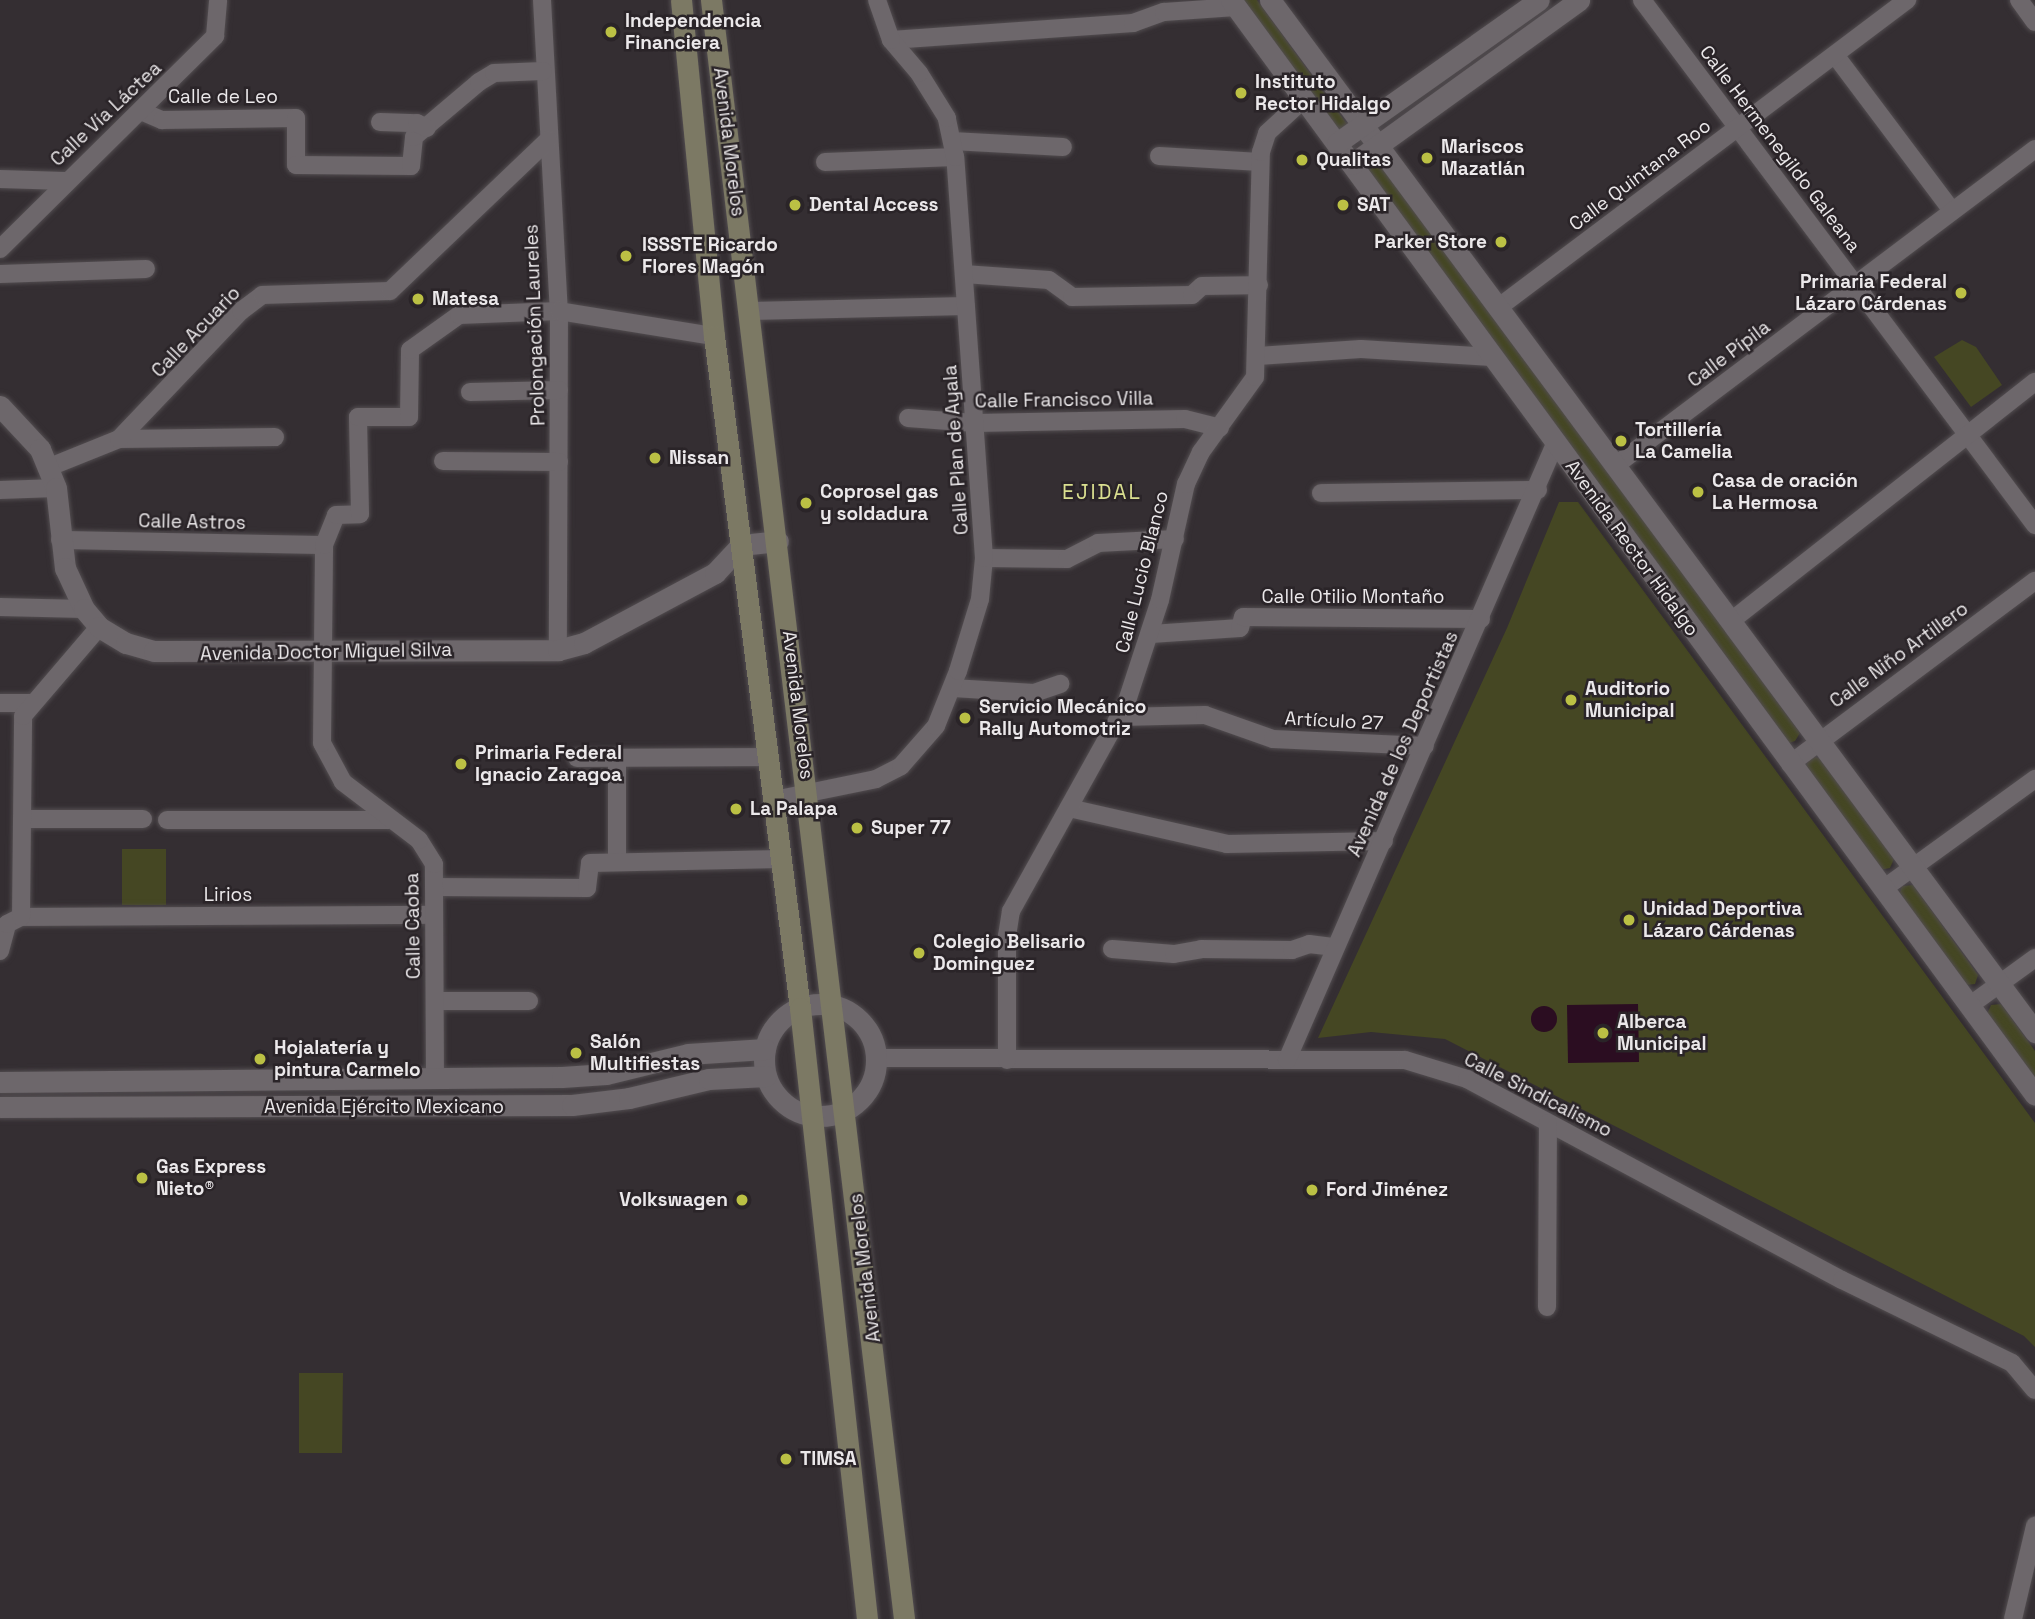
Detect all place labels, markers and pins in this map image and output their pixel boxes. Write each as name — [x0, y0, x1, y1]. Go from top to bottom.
place label: Independencia Financiera — [625, 10, 762, 54]
marker: Independencia Financiera — [603, 24, 619, 40]
place label: Instituto Rector Hidalgo — [1255, 71, 1391, 115]
marker: Instituto Rector Hidalgo — [1233, 85, 1249, 101]
place label: Mariscos Mazatlán — [1441, 136, 1525, 180]
place label: Qualitas — [1316, 149, 1391, 171]
marker: Mariscos Mazatlán — [1419, 150, 1435, 166]
marker: Qualitas — [1294, 152, 1310, 168]
place label: Dental Access — [809, 194, 939, 216]
place label: SAT — [1357, 194, 1391, 216]
marker: Dental Access — [787, 197, 803, 213]
marker: SAT — [1335, 197, 1351, 213]
place label: Parker Store — [1374, 231, 1487, 253]
place label: ISSSTE Ricardo Flores Magón — [642, 234, 778, 278]
marker: Parker Store — [1493, 234, 1509, 250]
marker: ISSSTE Ricardo Flores Magón — [616, 246, 636, 266]
place label: Primaria Federal Lázaro Cárdenas — [1795, 271, 1947, 315]
marker: Primaria Federal Lázaro Cárdenas — [1953, 285, 1969, 301]
place label: Matesa — [432, 288, 499, 310]
marker: Matesa — [410, 291, 426, 307]
place label: Tortillería La Camelia — [1635, 419, 1733, 463]
marker: Tortillería La Camelia — [1613, 433, 1629, 449]
place label: Nissan — [669, 447, 729, 469]
marker: Nissan — [647, 450, 663, 466]
place label: Casa de oración La Hermosa — [1712, 470, 1858, 514]
place label: Coprosel gas y soldadura — [820, 481, 939, 525]
marker: Casa de oración La Hermosa — [1690, 484, 1706, 500]
marker: Coprosel gas y soldadura — [798, 495, 814, 511]
place label: Auditorio Municipal — [1585, 678, 1675, 722]
marker: Auditorio Municipal — [1563, 692, 1579, 708]
place label: Servicio Mecánico Rally Automotriz — [979, 696, 1146, 740]
marker: Servicio Mecánico Rally Automotriz — [957, 710, 973, 726]
place label: Primaria Federal Ignacio Zaragoa — [475, 742, 622, 786]
marker: Primaria Federal Ignacio Zaragoa — [453, 756, 469, 772]
place label: La Palapa — [750, 798, 838, 820]
marker: La Palapa — [728, 801, 744, 817]
place label: Super 77 — [871, 817, 951, 839]
marker: Super 77 — [849, 820, 865, 836]
place label: Unidad Deportiva Lázaro Cárdenas — [1643, 898, 1802, 942]
marker: Unidad Deportiva Lázaro Cárdenas — [1621, 912, 1637, 928]
place label: Colegio Belisario Dominguez — [933, 931, 1085, 975]
marker: Colegio Belisario Dominguez — [911, 945, 927, 961]
place label: Alberca Municipal — [1617, 1011, 1707, 1055]
marker: Alberca Municipal — [1595, 1025, 1611, 1041]
place label: Salón Multifiestas — [590, 1031, 700, 1075]
place label: Hojalatería y pintura Carmelo — [274, 1037, 421, 1081]
marker: Salón Multifiestas — [568, 1045, 584, 1061]
marker: Hojalatería y pintura Carmelo — [252, 1051, 268, 1067]
place label: Gas Express Nieto® — [156, 1156, 266, 1200]
marker: Gas Express Nieto® — [134, 1170, 150, 1186]
place label: Ford Jiménez — [1326, 1179, 1448, 1201]
marker: Ford Jiménez — [1304, 1182, 1320, 1198]
place label: Volkswagen — [619, 1189, 728, 1211]
marker: Volkswagen — [734, 1192, 750, 1208]
place label: TIMSA — [800, 1448, 857, 1470]
marker: TIMSA — [778, 1451, 794, 1467]

